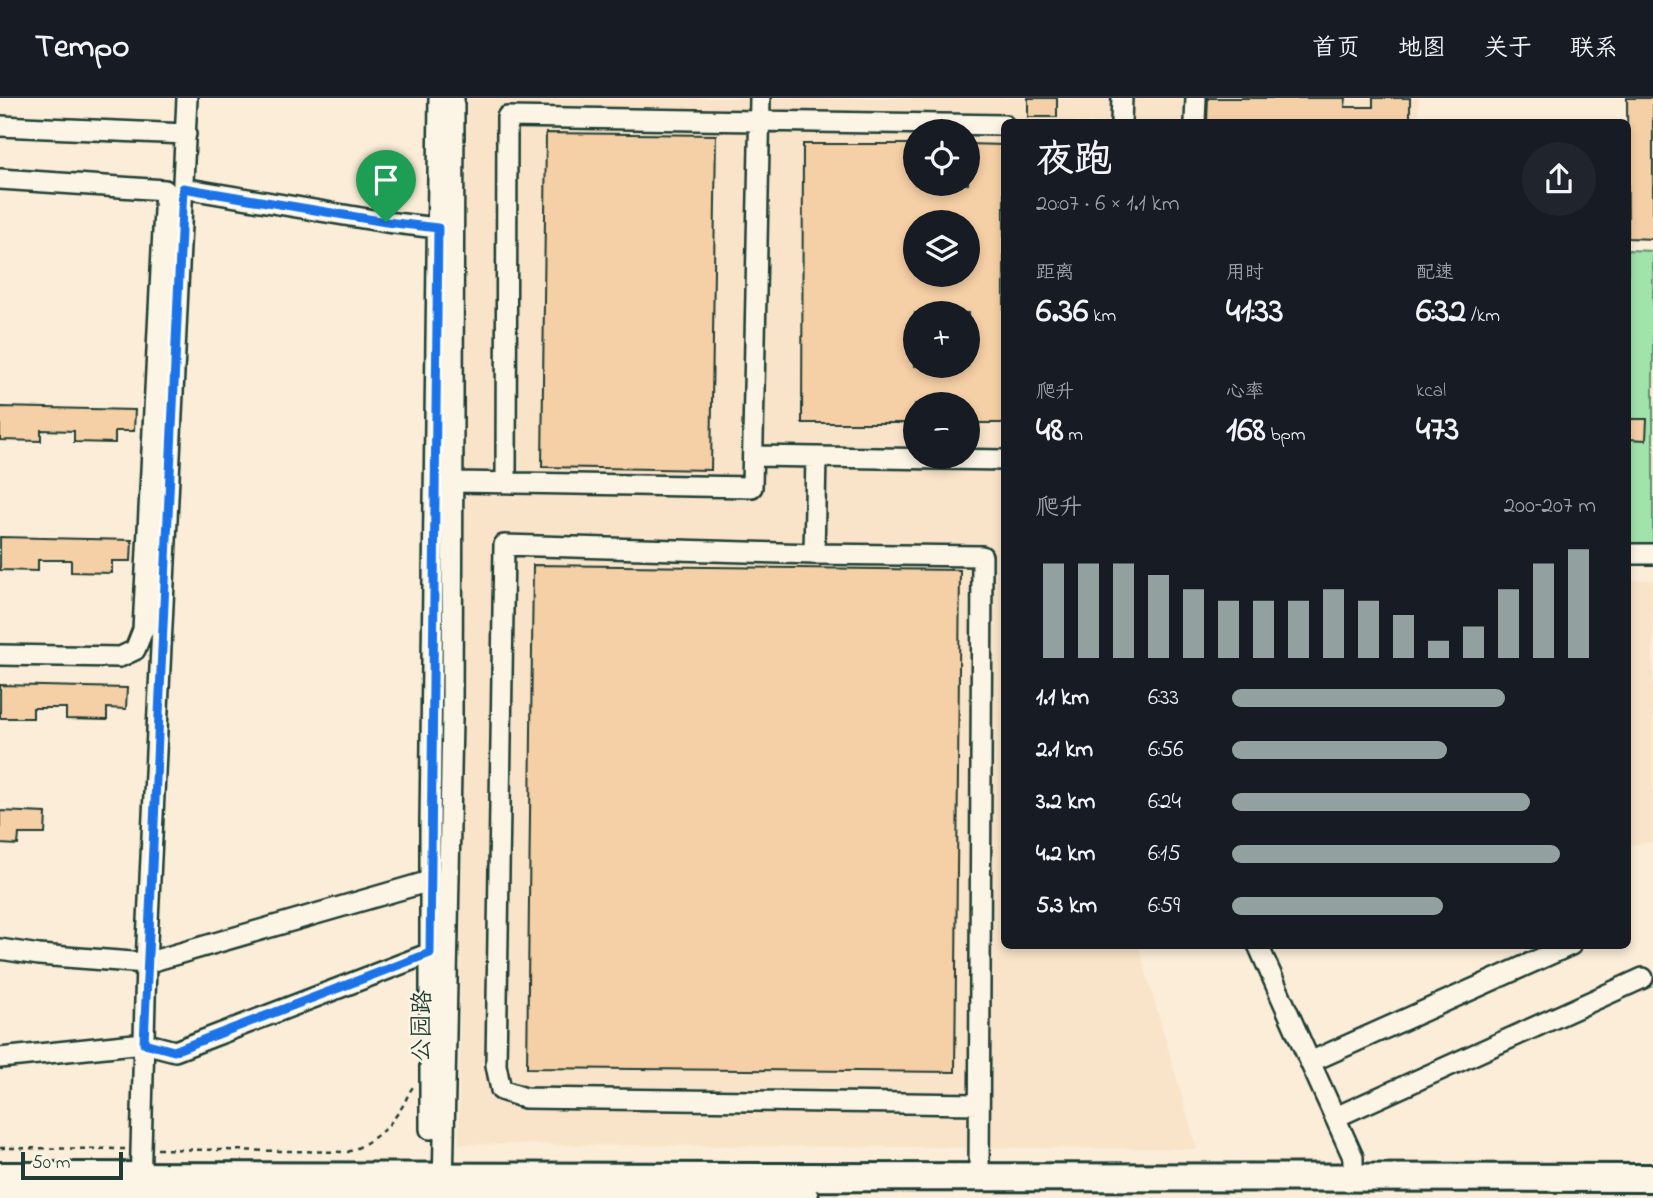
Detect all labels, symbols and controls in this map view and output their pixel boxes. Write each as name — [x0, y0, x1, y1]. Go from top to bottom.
text: Tempo — [35, 24, 129, 72]
text: 首页 — [1312, 32, 1360, 67]
text: 地图 — [1398, 32, 1446, 67]
text: 关于 — [1484, 32, 1532, 67]
text: 联系 — [1570, 32, 1618, 67]
map controls — [903, 119, 980, 469]
button: locate — [903, 119, 980, 196]
text: 夜跑 — [1036, 134, 1112, 190]
button: share — [1522, 142, 1596, 216]
pin — [356, 150, 416, 222]
icon: arrive — [367, 161, 405, 199]
text: 20:07 · 6 × 1.1 km — [1036, 188, 1180, 221]
button: layers — [903, 210, 980, 287]
text: 距离 — [1036, 260, 1074, 287]
text: 用时 — [1226, 260, 1264, 287]
text: 配速 — [1416, 260, 1454, 287]
text: 6.36 — [1036, 287, 1088, 338]
text: 41:33 — [1226, 287, 1283, 338]
text: 6:32 — [1416, 287, 1466, 338]
button: + — [903, 301, 980, 378]
text: km — [1088, 303, 1116, 330]
text: /km — [1466, 303, 1500, 330]
text: kcal — [1416, 378, 1446, 405]
text: 爬升 — [1036, 379, 1074, 406]
text: 心率 — [1226, 379, 1264, 406]
button: − — [903, 392, 980, 469]
text: 473 — [1416, 405, 1459, 456]
text: 48 — [1036, 406, 1064, 457]
text: 168 — [1226, 406, 1266, 457]
text: m — [1064, 422, 1083, 449]
text: bpm — [1266, 422, 1306, 449]
text: 200–207 m — [1504, 490, 1596, 523]
text: 爬升 — [1036, 492, 1082, 525]
text: 1.1 km — [1036, 682, 1089, 715]
text: 6:33 — [1148, 682, 1179, 715]
text: 2.1 km — [1036, 734, 1093, 767]
text: 6:56 — [1148, 734, 1183, 767]
text: 3.2 km — [1036, 786, 1095, 819]
text: 6:24 — [1148, 786, 1181, 819]
text: 4.2 km — [1036, 838, 1095, 871]
text: 6:15 — [1148, 838, 1181, 871]
text: 5.3 km — [1036, 890, 1097, 923]
text: 6:59 — [1148, 890, 1180, 923]
street label: 公园路 — [405, 990, 442, 1062]
scale bar — [21, 1149, 122, 1181]
text: 50 m — [32, 1150, 71, 1177]

